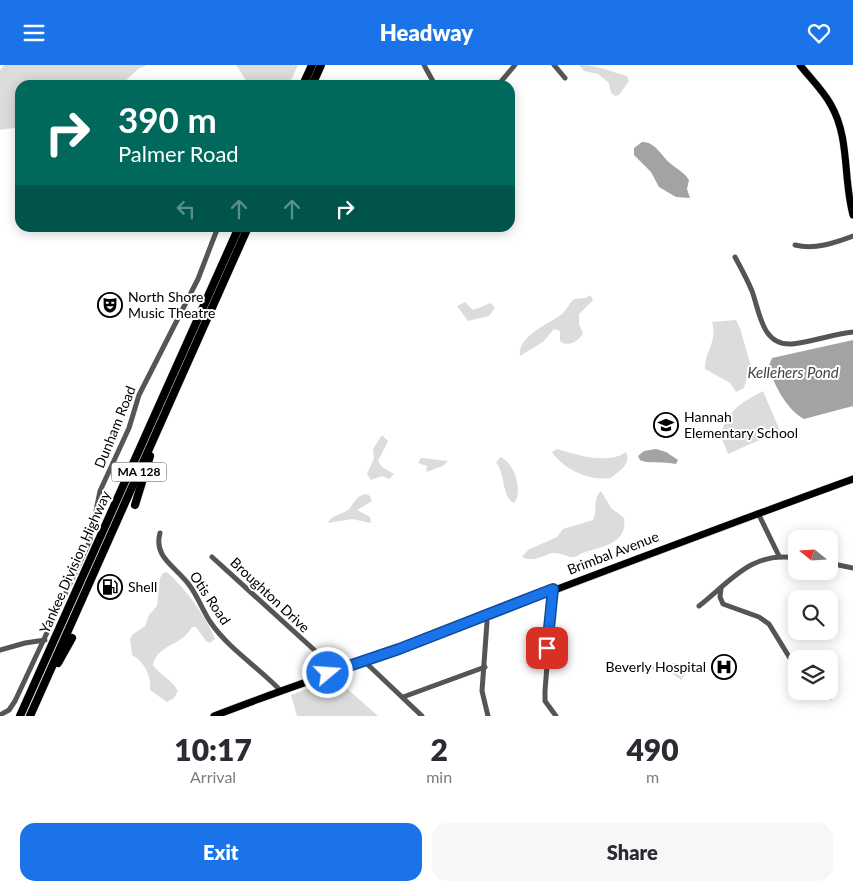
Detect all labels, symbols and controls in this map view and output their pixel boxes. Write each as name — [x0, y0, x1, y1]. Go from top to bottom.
icon: menu — [20, 19, 48, 47]
text: Headway — [380, 19, 473, 46]
icon: heart — [805, 19, 833, 47]
text: 390 m — [118, 98, 217, 140]
icon: right — [35, 100, 100, 165]
text: Palmer Road — [118, 140, 239, 167]
icon: left — [172, 195, 200, 223]
icon: ahead — [225, 195, 253, 223]
icon: ahead — [278, 195, 306, 223]
icon: right — [331, 195, 359, 223]
place label: North Shore Music Theatre — [128, 288, 215, 321]
theatre icon: North Shore Music Theatre — [97, 292, 123, 318]
water label: Kellehers Pond — [747, 363, 839, 381]
street label: Dunham Road — [90, 383, 139, 470]
place label: Hannah Elementary School — [684, 408, 798, 441]
school or university icon: Hannah Elementary School — [653, 412, 679, 438]
road number: MA 128 — [112, 463, 166, 482]
street label: Yankee Division Highway — [35, 487, 114, 636]
street label: Brimbal Avenue — [565, 527, 661, 578]
north arrow — [788, 530, 838, 580]
map controls — [788, 530, 838, 700]
street label: Broughton Drive — [227, 554, 313, 636]
street label: Otis Road — [186, 568, 234, 628]
fuel station icon: Shell — [97, 574, 123, 600]
place label: Shell — [128, 578, 157, 595]
button: search — [788, 590, 838, 640]
pin — [526, 627, 568, 669]
icon: arrive — [533, 634, 561, 662]
position arrow — [301, 646, 353, 698]
button: layers — [788, 650, 838, 700]
hospital icon: Beverly Hospital — [711, 654, 737, 680]
place label: Beverly Hospital — [606, 658, 706, 675]
text: 10:17 — [174, 731, 252, 767]
text: 2 — [430, 731, 448, 767]
text: 490 — [626, 731, 679, 767]
text: Arrival — [190, 767, 236, 786]
text: min — [426, 767, 452, 786]
text: m — [646, 767, 659, 786]
button: Exit — [20, 823, 422, 881]
button: Share — [432, 823, 833, 881]

